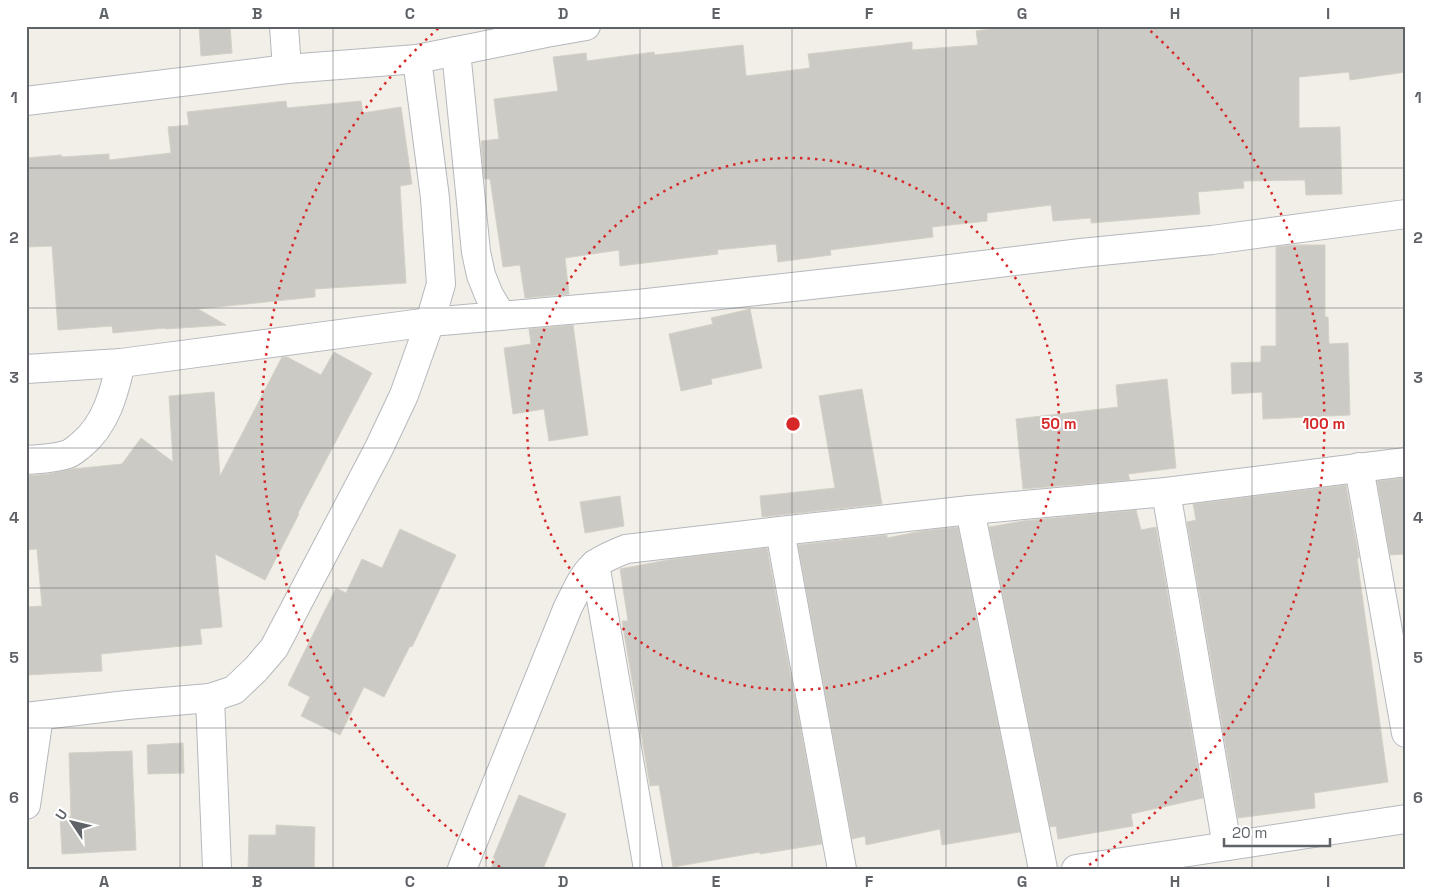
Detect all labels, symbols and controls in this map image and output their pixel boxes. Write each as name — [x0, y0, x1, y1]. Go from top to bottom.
text: A — [99, 3, 109, 24]
text: B — [252, 3, 262, 24]
text: C — [405, 3, 415, 24]
text: D — [558, 3, 568, 24]
text: E — [712, 3, 721, 24]
text: F — [865, 3, 874, 24]
text: G — [1017, 3, 1027, 24]
text: H — [1170, 3, 1180, 24]
text: I — [1326, 3, 1330, 24]
text: 1 — [10, 87, 18, 108]
text: 1 — [1414, 87, 1422, 108]
text: 2 — [9, 227, 19, 248]
text: 2 — [1413, 227, 1423, 248]
text: 3 — [9, 367, 19, 388]
text: 3 — [1413, 367, 1423, 388]
text: 50 m — [1041, 414, 1077, 433]
text: 100 m — [1303, 414, 1345, 433]
centre of rings — [784, 415, 802, 433]
text: 4 — [9, 507, 19, 528]
text: 4 — [1413, 507, 1423, 528]
text: 5 — [9, 647, 19, 668]
text: 5 — [1413, 647, 1423, 668]
text: 6 — [9, 787, 19, 808]
text: 6 — [1413, 787, 1423, 808]
north arrow — [48, 798, 98, 848]
text: U — [51, 806, 71, 824]
scale bar — [1224, 815, 1331, 847]
text: 20 m — [1232, 823, 1267, 842]
text: A — [99, 871, 109, 892]
text: B — [252, 871, 262, 892]
text: C — [405, 871, 415, 892]
text: D — [558, 871, 568, 892]
text: E — [712, 871, 721, 892]
text: F — [865, 871, 874, 892]
text: G — [1017, 871, 1027, 892]
text: H — [1170, 871, 1180, 892]
text: I — [1326, 871, 1330, 892]

